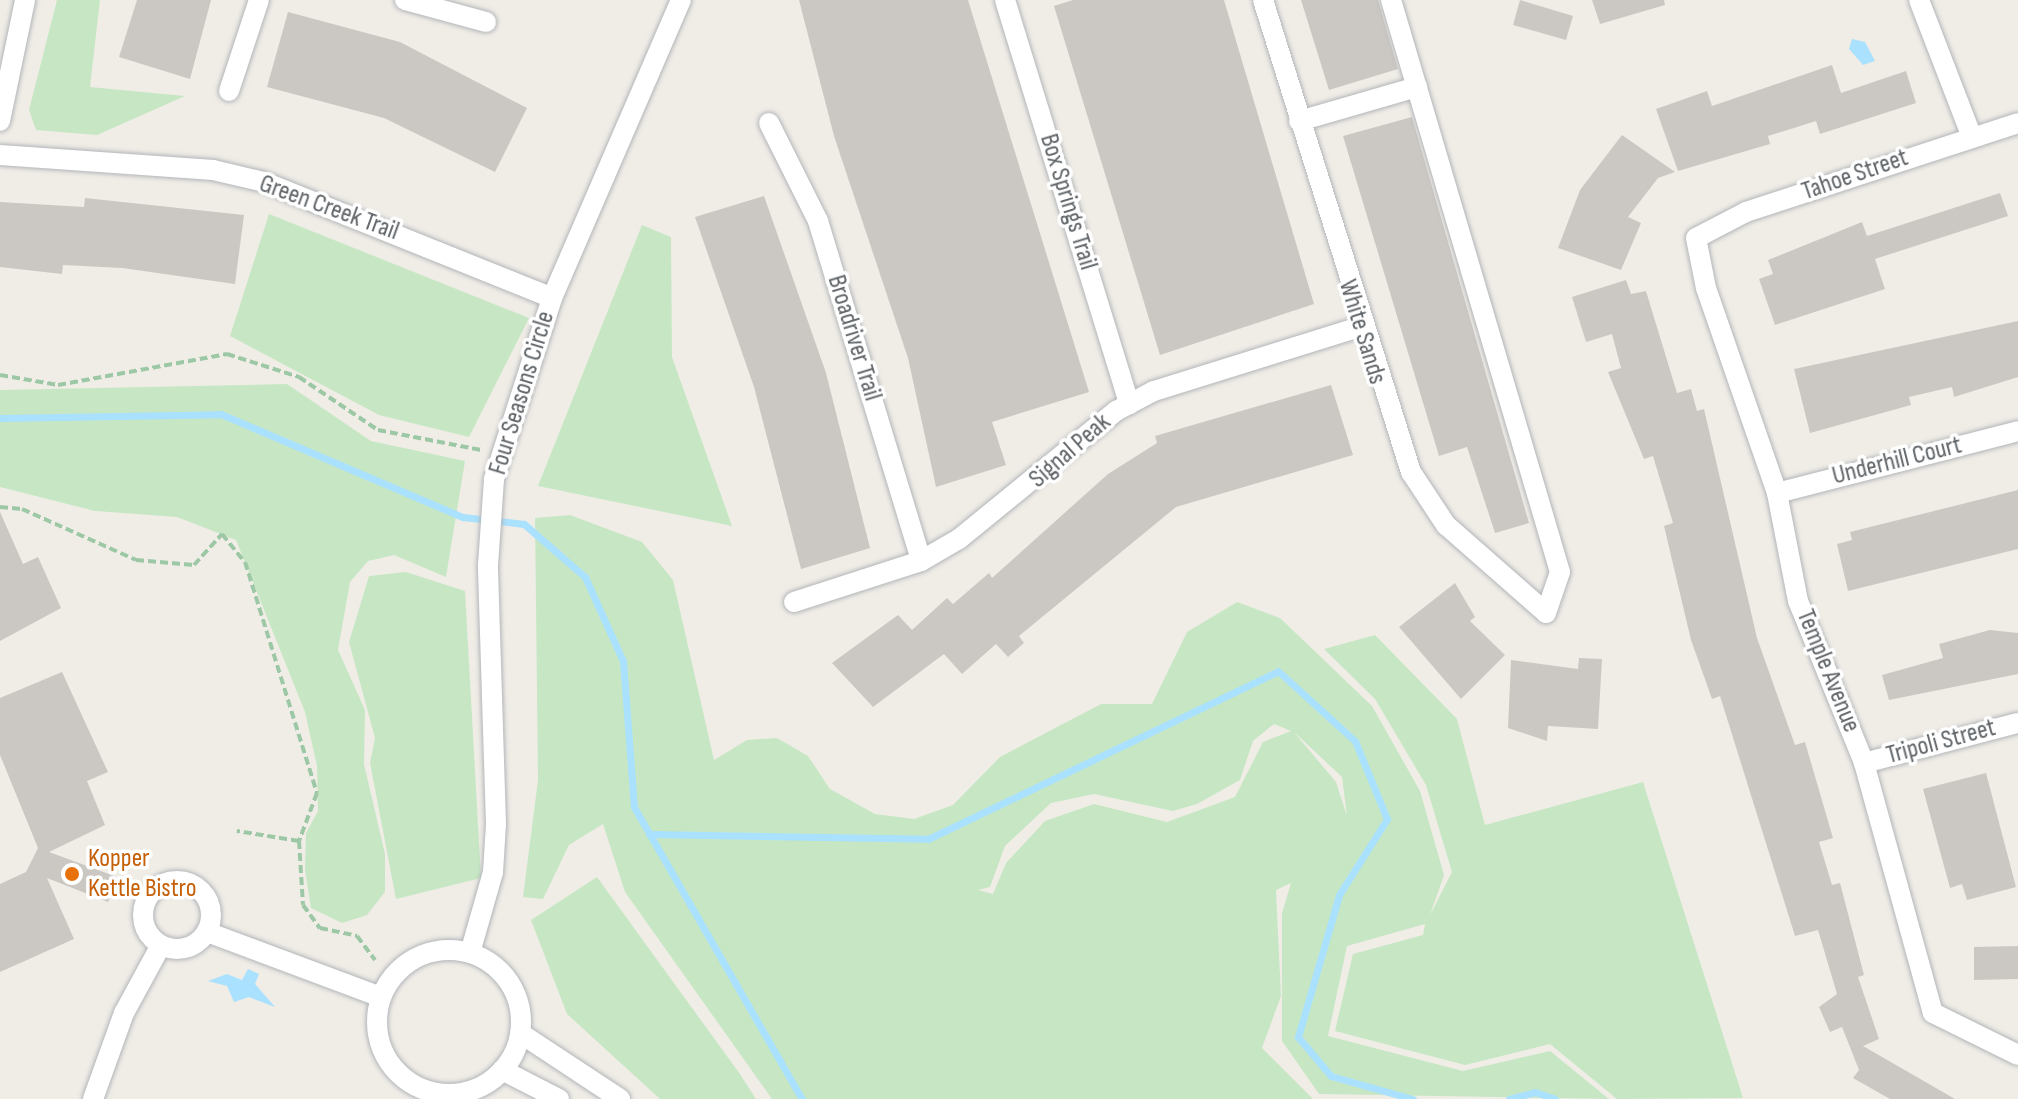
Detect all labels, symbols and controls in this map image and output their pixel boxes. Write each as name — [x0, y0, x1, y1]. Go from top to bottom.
street label: Box Springs Trail — [1033, 130, 1103, 274]
street label: Tahoe Street — [1798, 142, 1912, 208]
street label: Green Creek Trail — [255, 168, 403, 248]
street label: Broadriver Trail — [820, 271, 888, 405]
street label: White Sands — [1331, 276, 1393, 388]
street label: Four Seasons Circle — [482, 308, 562, 478]
street label: Signal Peak — [1023, 407, 1117, 495]
street label: Underhill Court — [1829, 430, 1965, 492]
street label: Temple Avenue — [1789, 605, 1867, 737]
street label: Tripoli Street — [1883, 712, 1999, 772]
place label: Kopper Kettle Bistro — [88, 843, 196, 904]
marker: Kopper Kettle Bistro — [63, 865, 81, 883]

